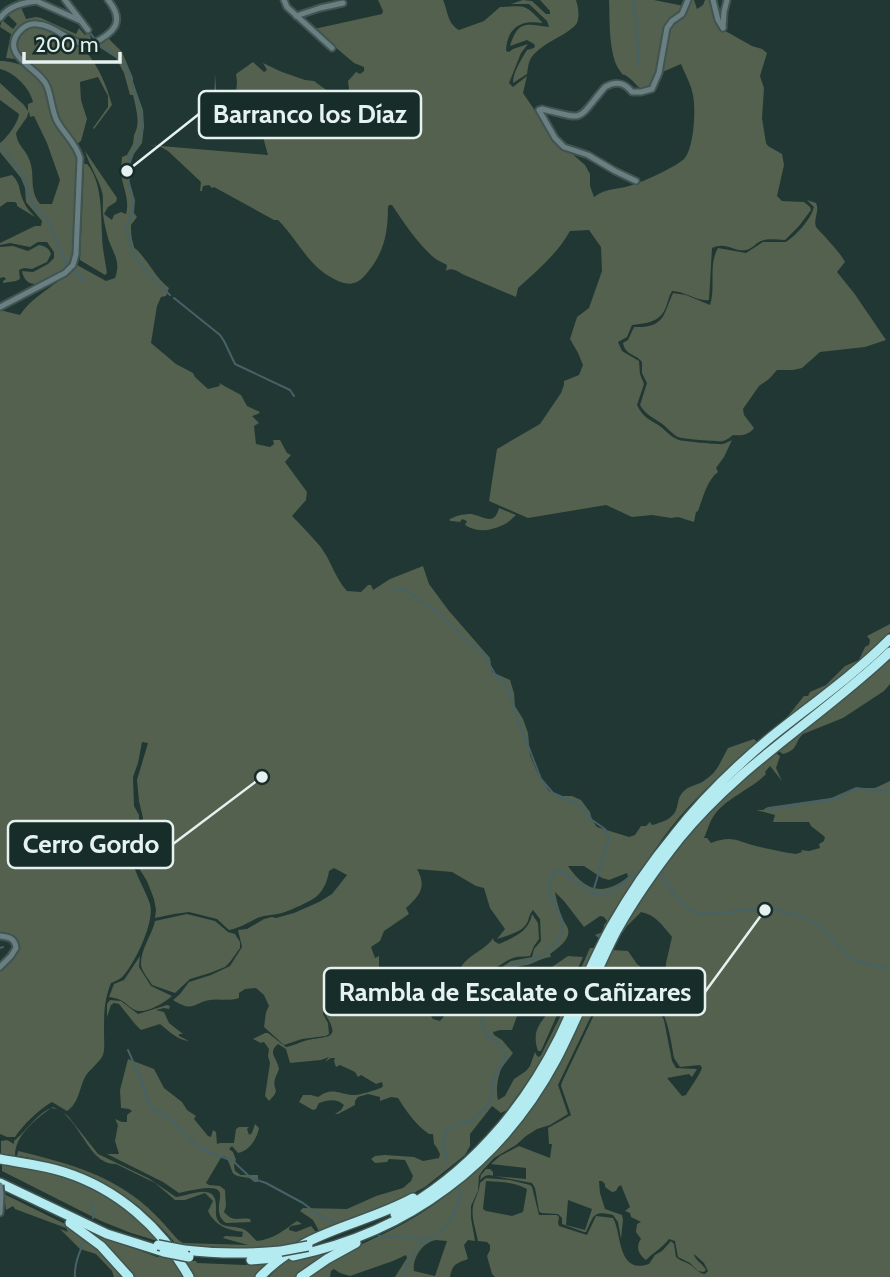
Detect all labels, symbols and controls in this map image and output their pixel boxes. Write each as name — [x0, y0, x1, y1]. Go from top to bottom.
scale bar — [24, 21, 121, 65]
text: 200 m — [35, 32, 98, 57]
callout: Barranco los Díaz — [199, 91, 421, 138]
text: Barranco los Díaz — [213, 98, 407, 130]
callout: Cerro Gordo — [8, 821, 173, 868]
text: Cerro Gordo — [23, 828, 159, 860]
callout: Rambla de Escalate o Cañizares — [324, 968, 705, 1015]
text: Rambla de Escalate o Cañizares — [339, 976, 691, 1008]

